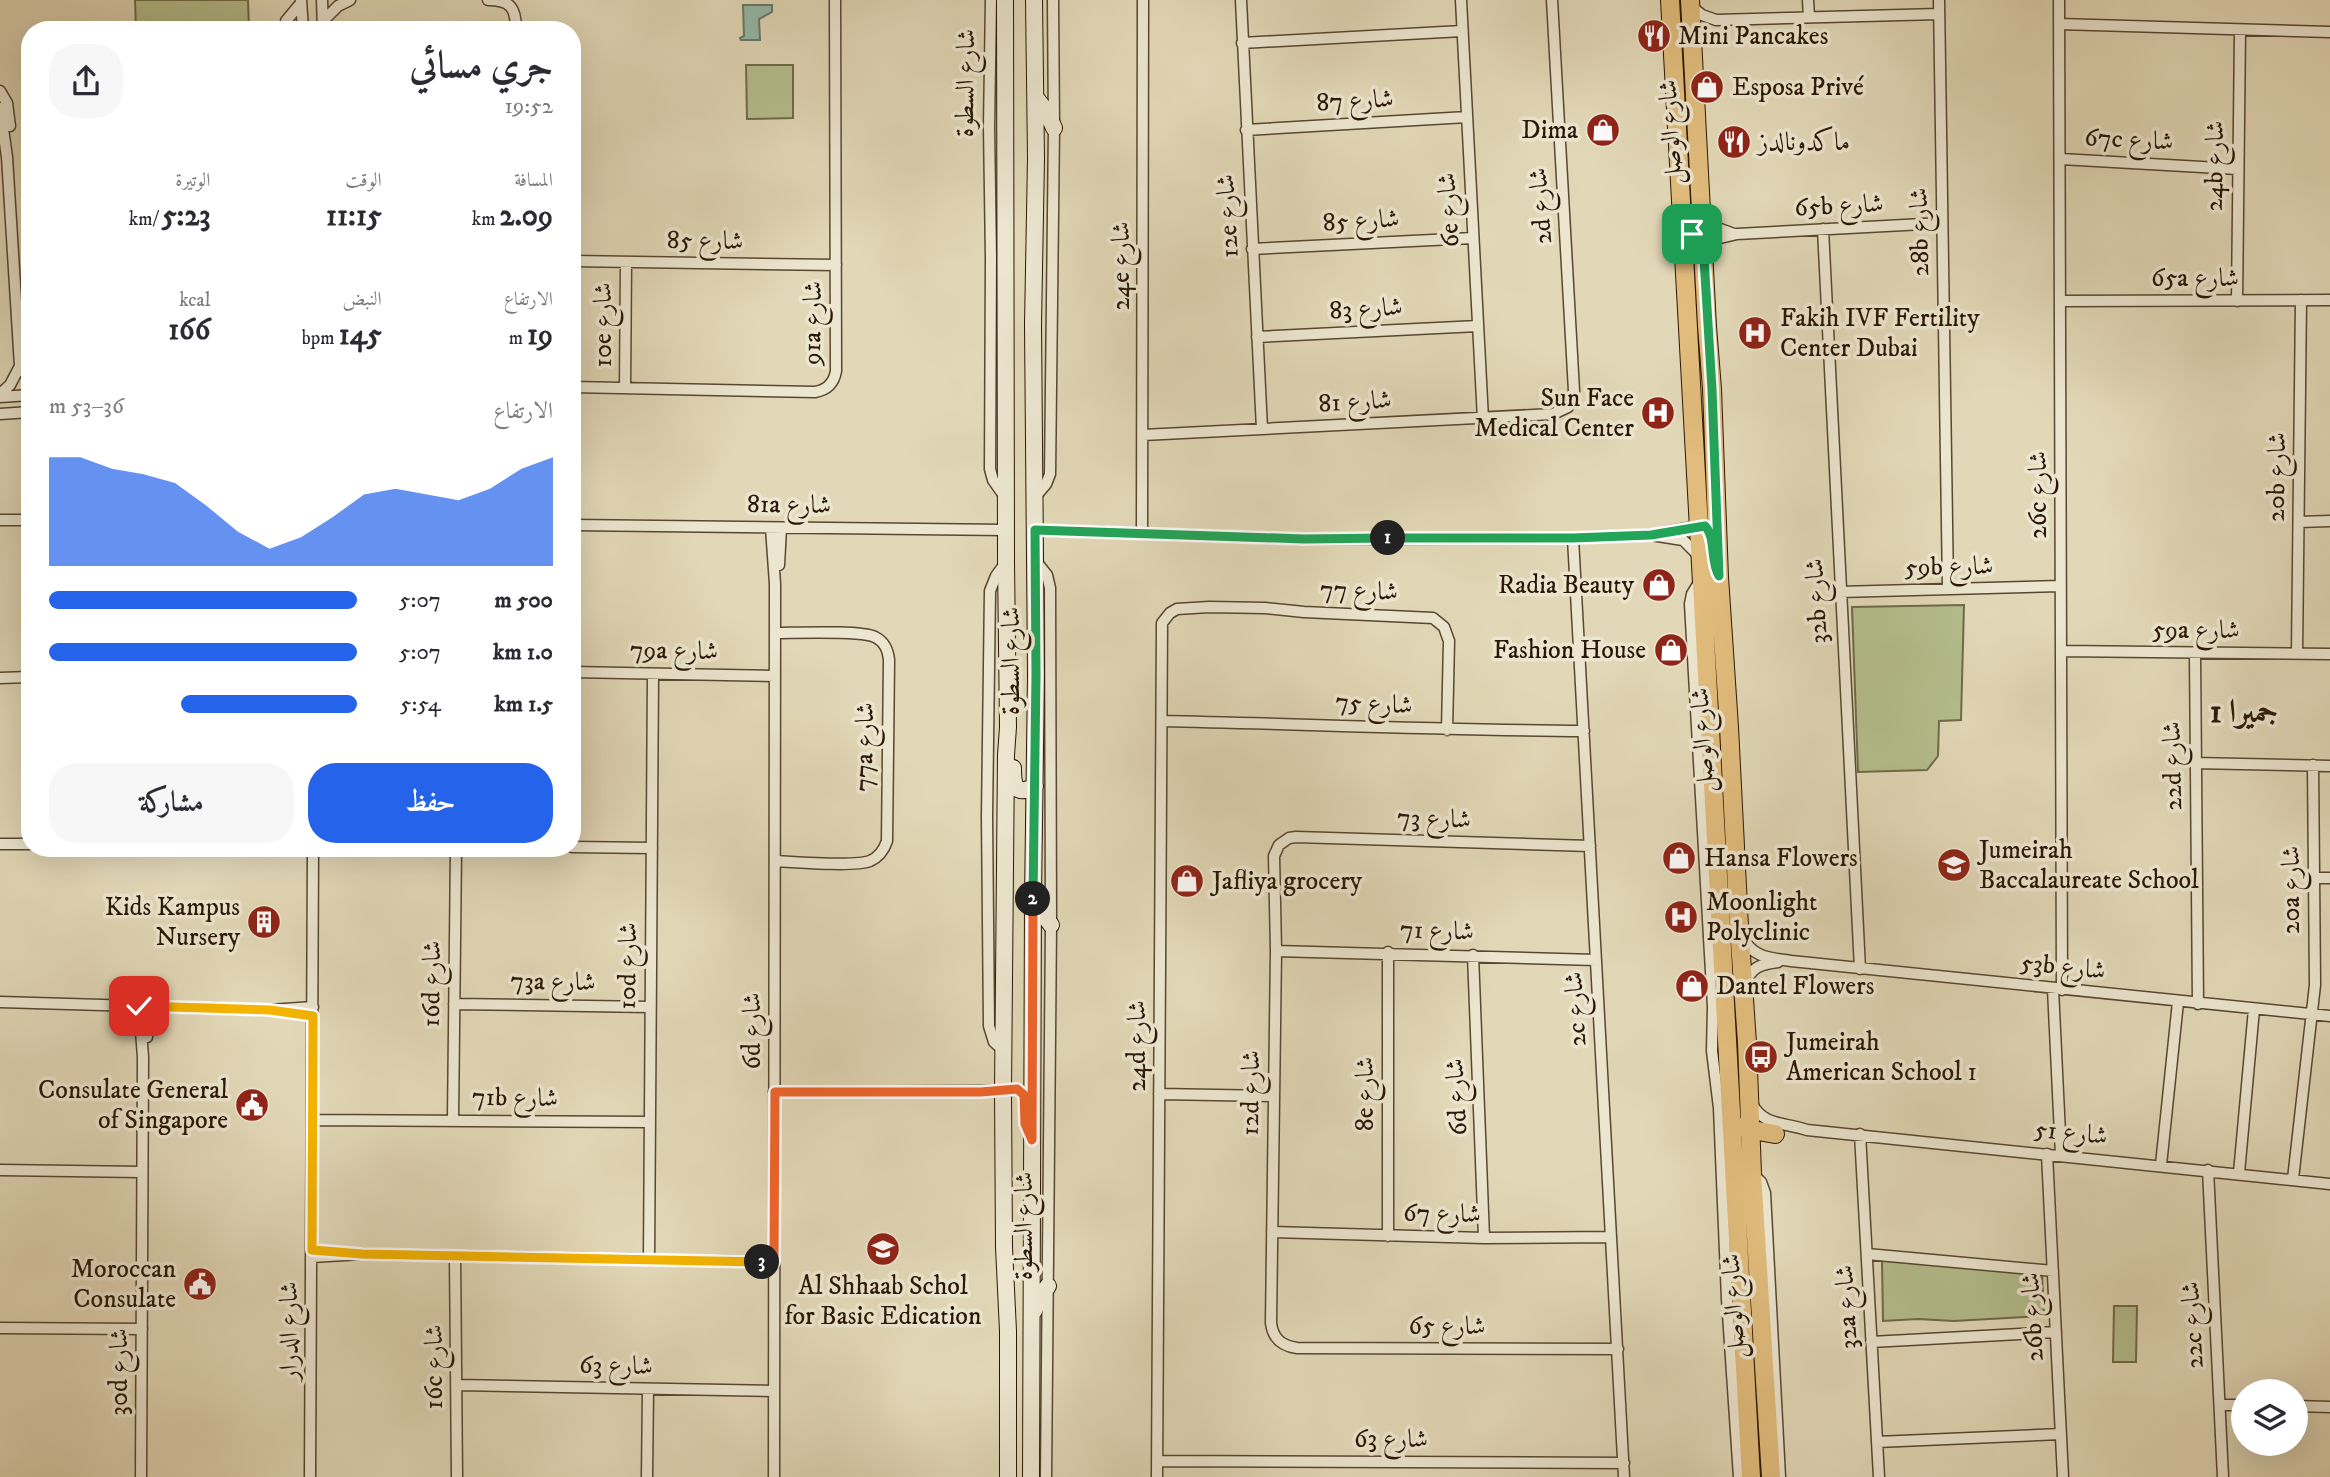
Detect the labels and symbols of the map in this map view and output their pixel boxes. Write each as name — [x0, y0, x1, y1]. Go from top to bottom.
restaurant icon: Mini Pancakes — [1635, 17, 1673, 55]
place label: Mini Pancakes — [1678, 20, 1828, 53]
street label: شارع السطوة — [949, 28, 987, 138]
shop icon: Esposa Privé — [1688, 68, 1726, 106]
place label: Esposa Privé — [1732, 71, 1864, 104]
street label: شارع الوصل — [1652, 79, 1694, 185]
street label: شارع 87 — [1315, 82, 1395, 123]
shop icon: Dima — [1584, 111, 1622, 149]
place label: Dima — [1521, 114, 1578, 147]
street label: 24b شارع — [2198, 120, 2236, 212]
street label: 67c شارع — [2083, 121, 2174, 163]
restaurant icon: ماكدونالدز — [1715, 123, 1753, 161]
place label: ماكدونالدز — [1755, 125, 1850, 159]
street label: 2d شارع — [1522, 166, 1564, 245]
street label: 6e شارع — [1431, 171, 1471, 248]
street label: 12e شارع — [1209, 173, 1251, 259]
street label: 65b شارع — [1794, 187, 1885, 229]
street label: 28b شارع — [1903, 187, 1941, 277]
street label: شارع 85 — [1322, 203, 1400, 243]
pin — [1662, 204, 1722, 264]
street label: 24e شارع — [1105, 221, 1142, 311]
street label: شارع 85 — [666, 224, 744, 262]
street label: 65a شارع — [2151, 262, 2239, 299]
street label: 91a شارع — [796, 281, 834, 367]
street label: 10e شارع — [587, 283, 624, 367]
street label: شارع 83 — [1328, 291, 1404, 331]
place label: Fakih IVF Fertility Center Dubai — [1780, 302, 1980, 365]
hospital icon: Fakih IVF Fertility Center Dubai — [1736, 314, 1774, 352]
place label: Sun Face Medical Center — [1474, 382, 1634, 445]
street label: شارع 81 — [1318, 384, 1393, 424]
hospital icon: Sun Face Medical Center — [1639, 394, 1677, 432]
street label: 20b شارع — [2260, 432, 2298, 522]
street label: 26c شارع — [2022, 451, 2059, 539]
street label: 81a شارع — [746, 488, 831, 526]
pin: 1 — [1370, 520, 1406, 556]
street label: 59b شارع — [1904, 550, 1994, 588]
street label: 32b شارع — [1798, 557, 1840, 644]
shop icon: Radia Beauty — [1640, 566, 1678, 604]
place label: Radia Beauty — [1498, 569, 1635, 602]
street label: شارع 77 — [1319, 573, 1399, 613]
street label: شارع السطوة — [995, 607, 1032, 715]
street label: 59a شارع — [2152, 614, 2240, 651]
shop icon: Fashion House — [1652, 631, 1690, 669]
street label: 79a شارع — [629, 634, 718, 672]
place label: Fashion House — [1493, 634, 1646, 667]
street label: شارع 75 — [1334, 686, 1413, 726]
street label: شارع الوصل — [1684, 687, 1726, 793]
district label: جميرا 1 — [2210, 692, 2278, 733]
street label: 77a شارع — [848, 702, 886, 792]
street label: 22d شارع — [2156, 721, 2194, 811]
street label: شارع 73 — [1396, 801, 1472, 841]
place label: Jumeirah Baccalaureate School — [1977, 834, 2199, 897]
shop icon: Hansa Flowers — [1660, 839, 1698, 877]
place label: Hansa Flowers — [1704, 842, 1858, 875]
school or university icon: Jumeirah Baccalaureate School — [1935, 846, 1973, 884]
street label: 20a شارع — [2275, 846, 2312, 934]
shop icon: Jafliya grocery — [1168, 862, 1206, 900]
place label: Jafliya grocery — [1210, 865, 1363, 898]
pin: 2 — [1016, 881, 1050, 916]
place label: Moonlight Polyclinic — [1706, 886, 1817, 949]
place label: Kids Kampus Nursery — [105, 891, 241, 954]
hospital icon: Moonlight Polyclinic — [1662, 898, 1700, 936]
building icon: Kids Kampus Nursery — [245, 903, 283, 941]
street label: شارع 71 — [1399, 913, 1475, 953]
street label: 10d شارع — [611, 922, 649, 1010]
street label: 16d شارع — [415, 940, 453, 1028]
street label: 53b شارع — [2018, 946, 2107, 992]
street label: 73a شارع — [510, 965, 596, 1003]
shop icon: Dantel Flowers — [1673, 967, 1711, 1005]
place label: Dantel Flowers — [1716, 970, 1874, 1003]
street label: 2c شارع — [1558, 971, 1598, 1047]
pin — [109, 976, 169, 1036]
street label: 6d شارع — [736, 992, 773, 1070]
street label: 24d شارع — [1121, 1000, 1158, 1092]
place label: Jumeirah American School 1 — [1784, 1026, 1977, 1089]
bus stop icon: Jumeirah American School 1 — [1742, 1038, 1780, 1076]
street label: 12d شارع — [1234, 1050, 1272, 1136]
street label: 8e شارع — [1349, 1057, 1386, 1131]
street label: 6d شارع — [1439, 1057, 1479, 1136]
place label: Consulate General of Singapore — [38, 1074, 228, 1137]
street label: 71b شارع — [472, 1081, 558, 1119]
public building icon: Consulate General of Singapore — [233, 1086, 271, 1124]
street label: شارع 51 — [2032, 1113, 2109, 1157]
street label: شارع السطوة — [1008, 1172, 1045, 1280]
street label: شارع 67 — [1403, 1197, 1481, 1235]
school or university icon: Al Shhaab Schol for Basic Edication — [864, 1230, 902, 1268]
pin: 3 — [744, 1244, 780, 1280]
place label: Moroccan Consulate — [71, 1253, 176, 1316]
street label: شارع الوصل — [1715, 1253, 1757, 1359]
street label: 32a شارع — [1828, 1264, 1870, 1350]
public building icon: Moroccan Consulate — [181, 1265, 219, 1303]
place label: Al Shhaab Schol for Basic Edication — [784, 1270, 982, 1333]
street label: 26b شارع — [2014, 1271, 2056, 1362]
street label: 22c شارع — [2174, 1280, 2216, 1370]
street label: شارع الدرار — [273, 1281, 310, 1384]
street label: شارع 65 — [1408, 1310, 1486, 1347]
street label: 16c شارع — [418, 1325, 455, 1409]
street label: 30d شارع — [103, 1328, 140, 1416]
street label: شارع 63 — [579, 1349, 653, 1387]
street label: شارع 63 — [1354, 1423, 1428, 1460]

